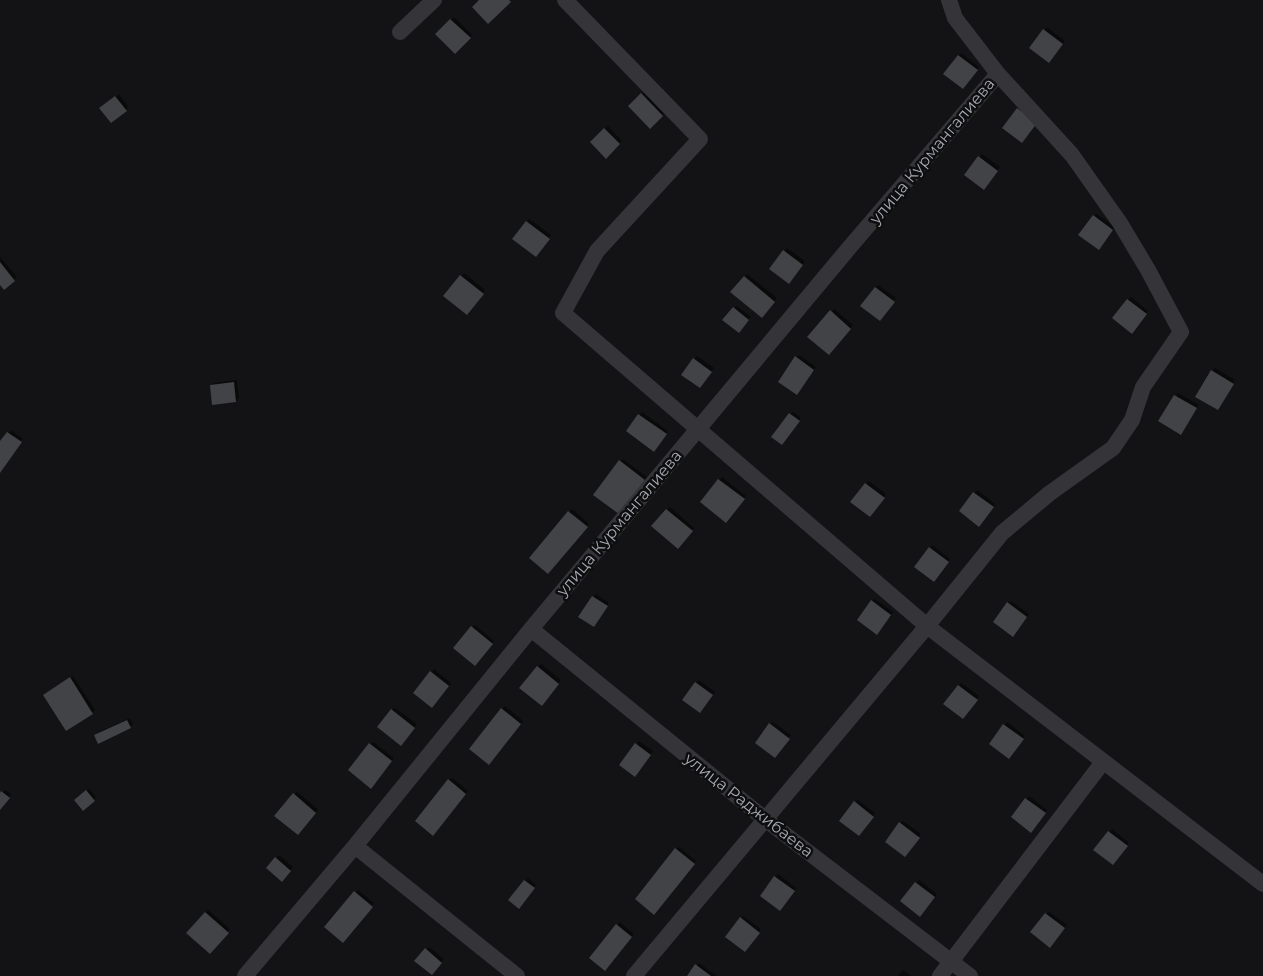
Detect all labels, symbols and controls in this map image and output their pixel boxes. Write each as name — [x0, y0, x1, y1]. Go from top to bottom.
street label: улица Курмангалиева — [865, 74, 999, 229]
street label: улица Курмангалиева — [552, 446, 686, 601]
street label: улица Раджибаева — [680, 748, 817, 861]

